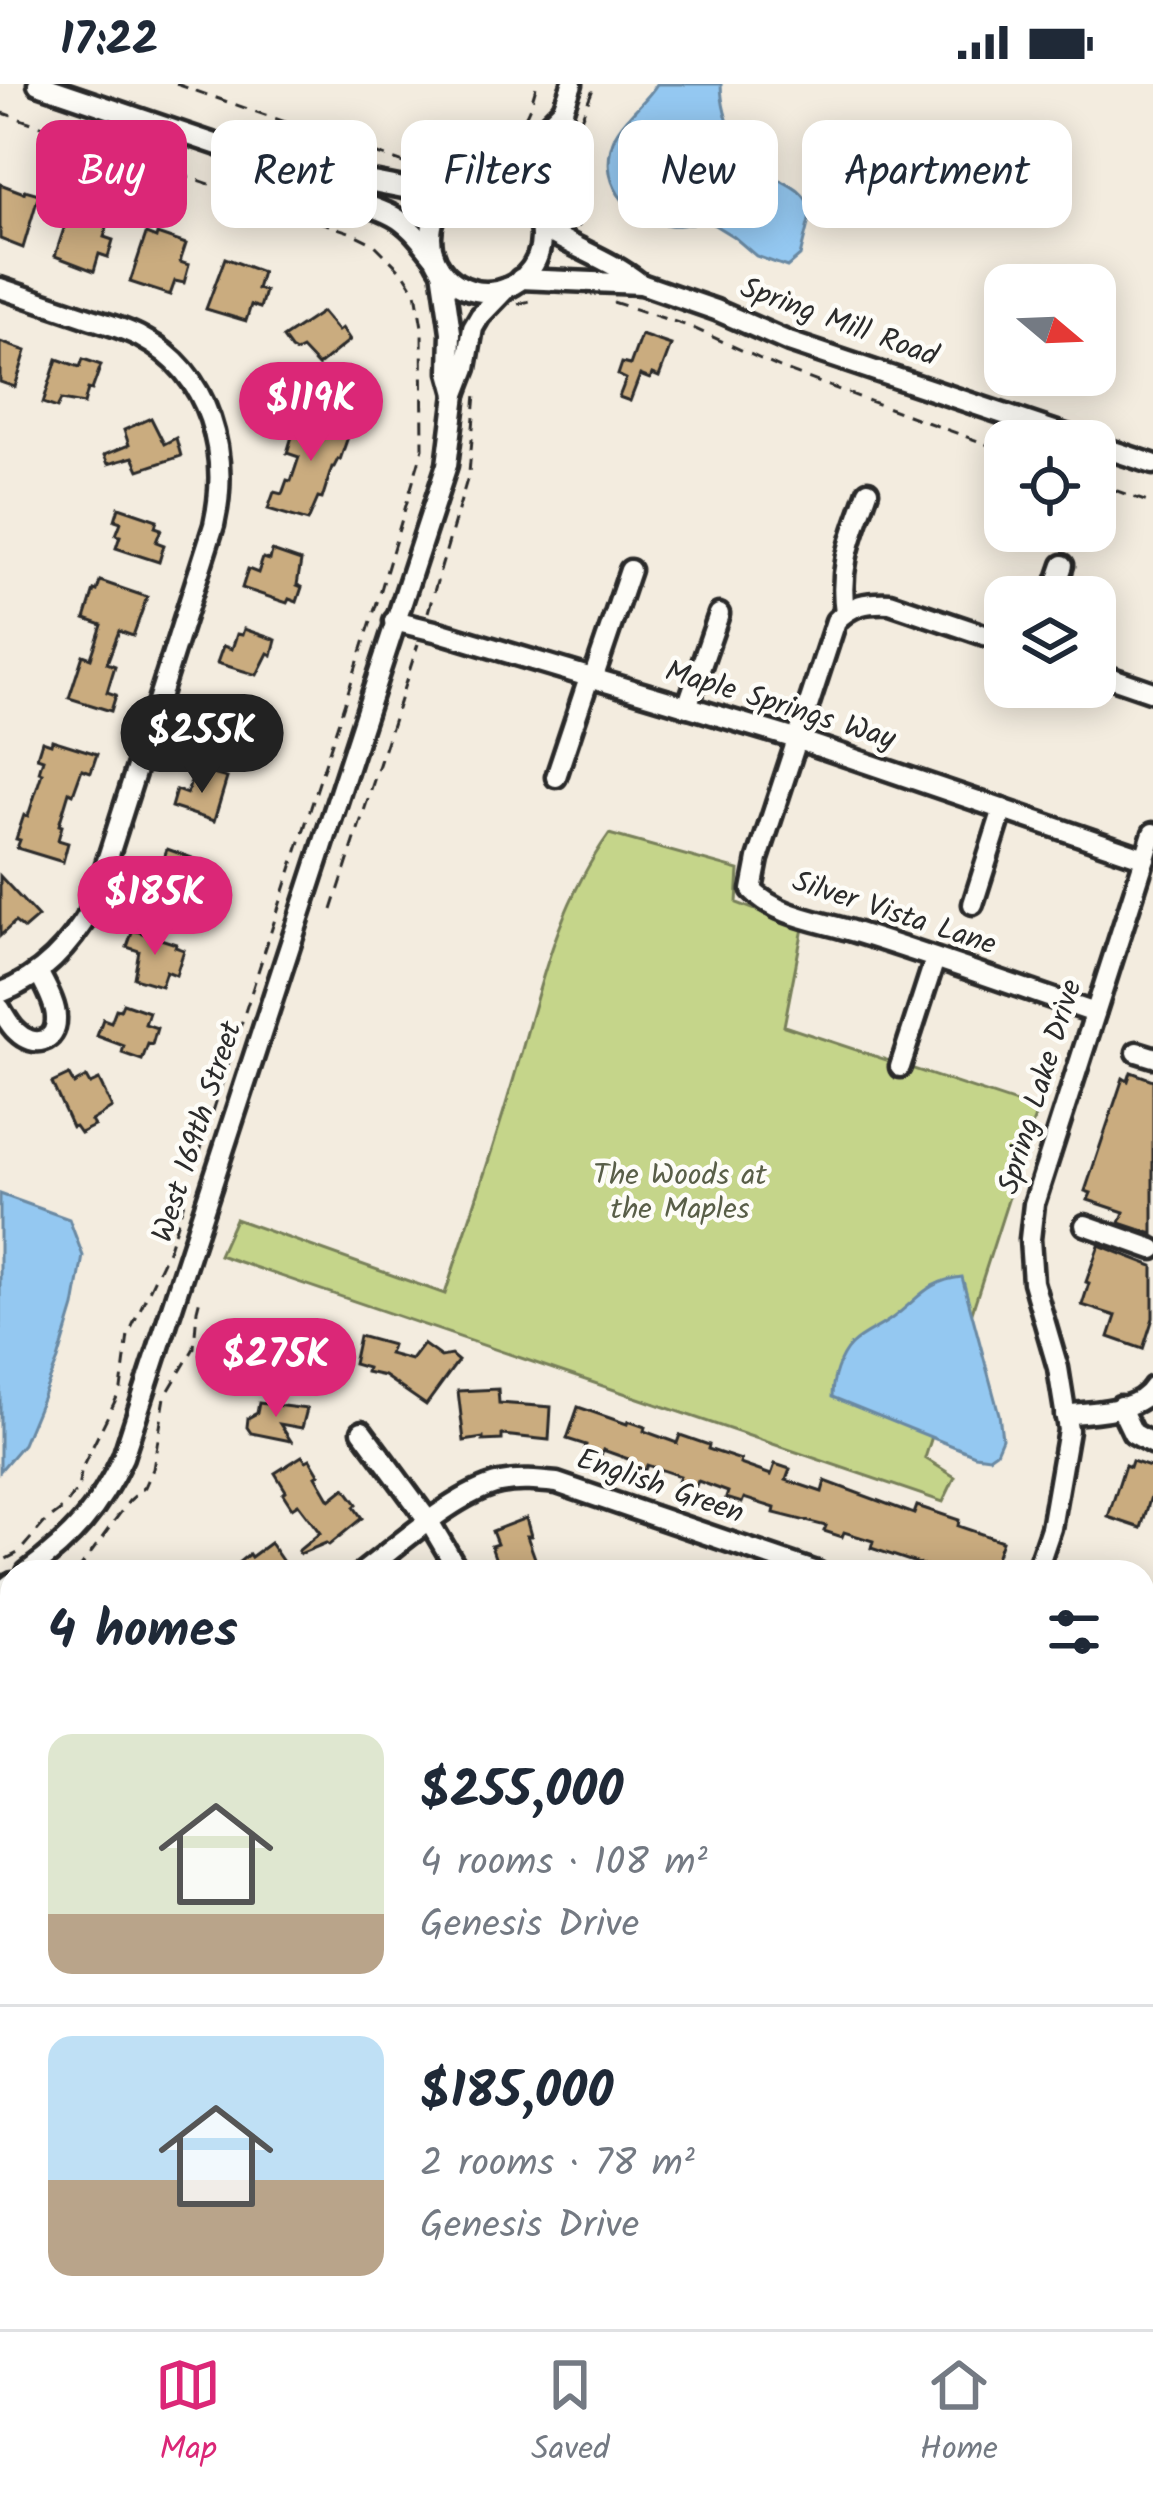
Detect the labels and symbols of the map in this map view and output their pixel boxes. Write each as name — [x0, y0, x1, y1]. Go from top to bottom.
north arrow — [984, 264, 1116, 396]
street label: Spring Mill Road — [733, 265, 946, 381]
pin: $119K — [227, 362, 395, 464]
street label: Maple Springs Way — [659, 648, 902, 764]
pin: $255K — [118, 694, 286, 796]
pin: $185K — [71, 856, 239, 958]
street label: Silver Vista Lane — [786, 858, 1002, 970]
street label: Spring Lake Drive — [986, 974, 1096, 1200]
street label: West 169th Street — [140, 1015, 256, 1249]
park label: The Woods at the Maples — [593, 1152, 767, 1234]
pin: $275K — [192, 1318, 360, 1420]
street label: English Green — [570, 1436, 750, 1538]

